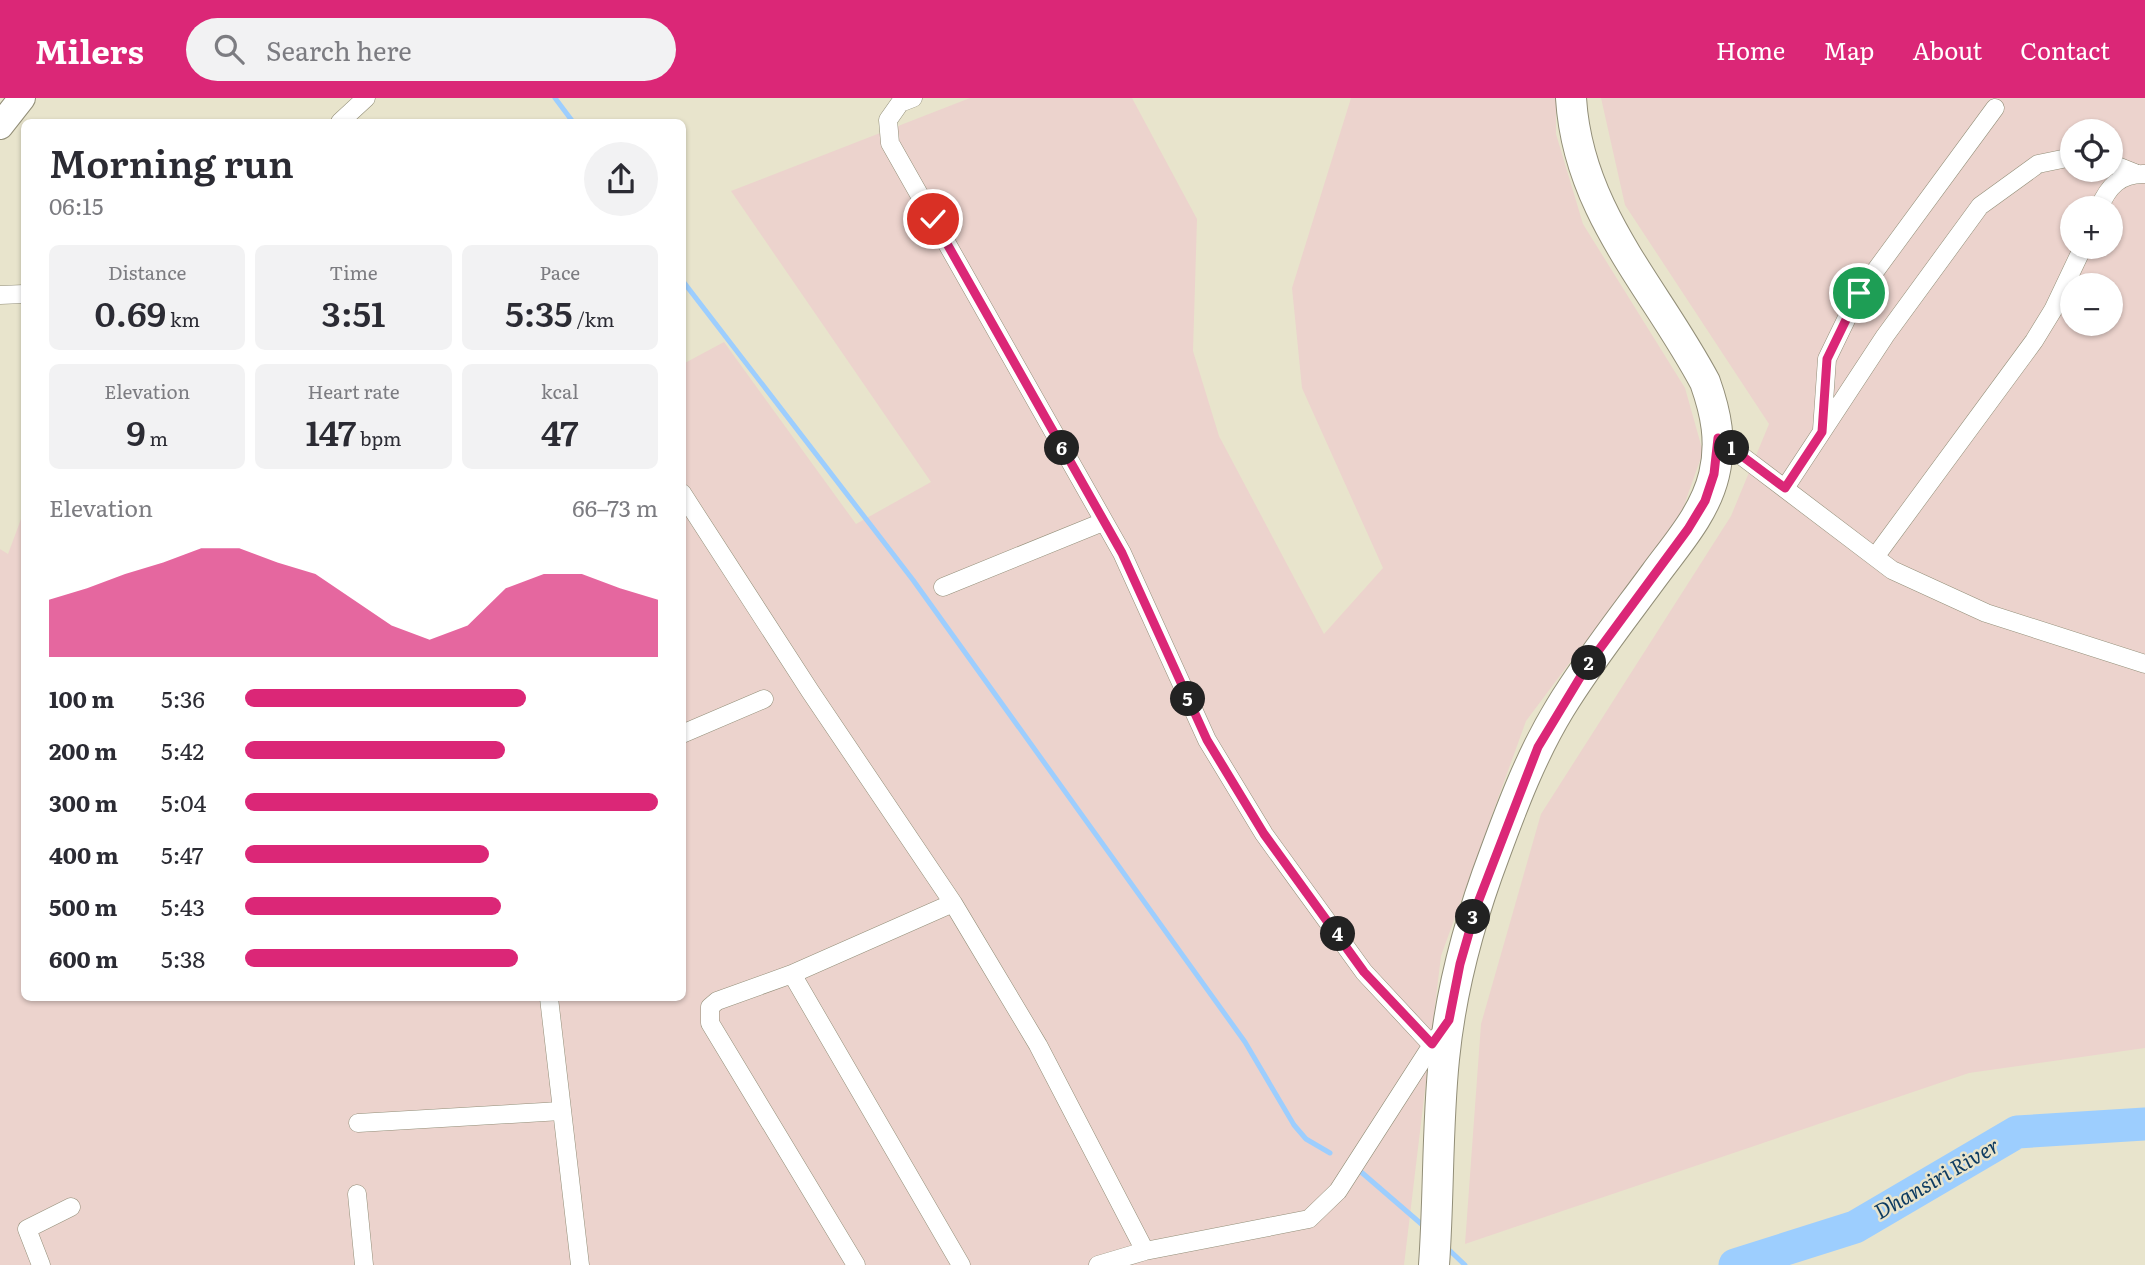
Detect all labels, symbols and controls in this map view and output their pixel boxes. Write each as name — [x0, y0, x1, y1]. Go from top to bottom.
search box — [186, 18, 676, 81]
text: Milers — [35, 25, 144, 74]
icon: search — [210, 30, 248, 68]
text: Search here — [266, 30, 412, 69]
text: Home — [1716, 32, 1785, 67]
text: Map — [1823, 32, 1874, 67]
text: About — [1912, 32, 1982, 67]
text: Contact — [2020, 32, 2110, 67]
map controls — [2060, 119, 2123, 336]
button: locate — [2060, 119, 2123, 182]
text: Morning run — [49, 133, 294, 190]
button: share — [584, 142, 658, 216]
text: 06:15 — [49, 188, 103, 222]
pin — [903, 189, 963, 249]
button: + — [2060, 196, 2123, 259]
icon: check — [914, 200, 952, 238]
text: Distance — [108, 258, 186, 286]
text: Time — [329, 258, 378, 286]
text: Pace — [539, 258, 580, 286]
pin — [1829, 263, 1889, 323]
button: − — [2060, 273, 2123, 336]
icon: arrive — [1840, 274, 1878, 312]
text: 0.69 — [94, 286, 166, 338]
text: 3:51 — [322, 286, 385, 338]
text: 5:35 — [505, 286, 573, 338]
text: km — [166, 305, 200, 333]
text: /km — [573, 305, 614, 333]
text: Elevation — [104, 377, 190, 405]
text: Heart rate — [307, 377, 400, 405]
text: kcal — [541, 377, 579, 405]
text: 9 — [126, 405, 146, 457]
text: 147 — [306, 405, 356, 457]
text: 47 — [541, 405, 579, 457]
text: m — [146, 424, 168, 452]
text: bpm — [356, 424, 401, 452]
pin: 6 — [1044, 430, 1080, 466]
pin: 1 — [1714, 430, 1750, 466]
text: 6 — [1056, 433, 1067, 461]
text: 1 — [1728, 433, 1735, 461]
text: Elevation — [49, 490, 153, 524]
text: 66–73 m — [572, 490, 658, 524]
pin: 2 — [1572, 646, 1606, 680]
text: 2 — [1583, 648, 1594, 676]
text: 100 m — [49, 681, 114, 715]
text: 5:36 — [161, 681, 205, 715]
pin: 5 — [1170, 682, 1206, 716]
text: 5 — [1182, 684, 1193, 712]
text: 200 m — [49, 733, 117, 767]
text: 5:42 — [161, 733, 204, 767]
text: 300 m — [49, 785, 118, 819]
text: 5:04 — [161, 785, 206, 819]
text: 400 m — [49, 837, 119, 871]
text: 5:47 — [161, 837, 203, 871]
text: 500 m — [49, 889, 117, 923]
text: 5:43 — [161, 889, 205, 923]
pin: 3 — [1456, 900, 1490, 934]
text: 3 — [1467, 902, 1478, 930]
pin: 4 — [1320, 916, 1356, 952]
text: 4 — [1332, 919, 1343, 947]
text: 600 m — [49, 941, 118, 975]
text: 5:38 — [161, 941, 205, 975]
water label: Dhansiri River — [1867, 1128, 2004, 1225]

